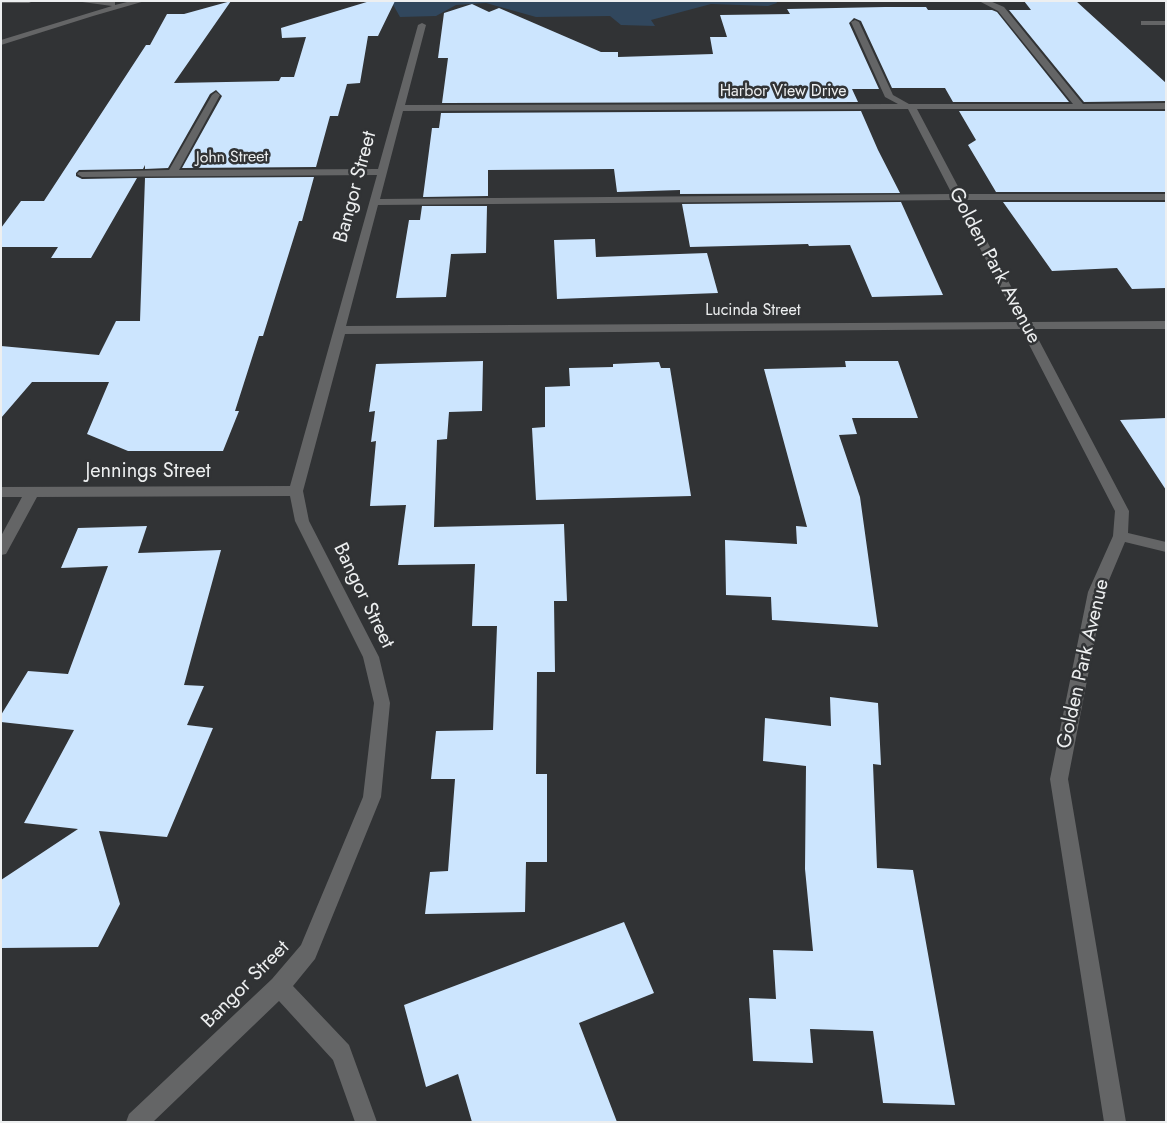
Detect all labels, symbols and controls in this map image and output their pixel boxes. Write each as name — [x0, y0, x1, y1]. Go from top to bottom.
street label: Harbor View Drive — [720, 82, 846, 102]
street label: Bangor Street — [330, 129, 382, 245]
street label: John Street — [196, 148, 268, 168]
street label: Golden Park Avenue — [943, 184, 1045, 348]
street label: Lucinda Street — [705, 301, 801, 321]
street label: Jennings Street — [86, 460, 210, 484]
street label: Bangor Street — [327, 539, 399, 653]
street label: Golden Park Avenue — [1053, 577, 1115, 751]
street label: Bangor Street — [197, 936, 295, 1034]

